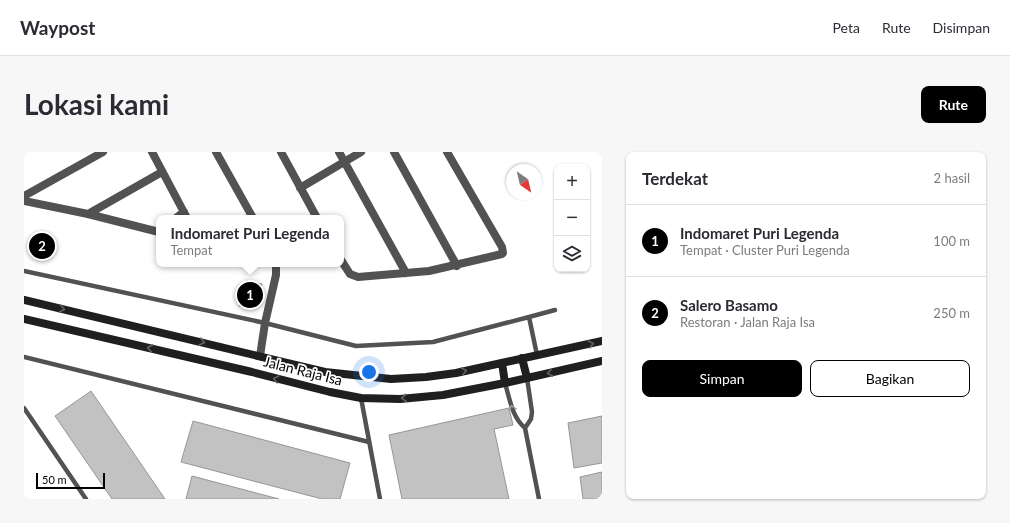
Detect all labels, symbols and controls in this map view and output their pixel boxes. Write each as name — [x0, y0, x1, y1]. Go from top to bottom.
text: Waypost — [20, 16, 95, 39]
text: Peta — [833, 19, 860, 36]
text: Rute — [882, 19, 911, 36]
text: Disimpan — [933, 19, 990, 36]
button: Rute — [921, 86, 986, 123]
text: Lokasi kami — [24, 87, 169, 121]
north arrow — [506, 164, 542, 200]
map controls — [554, 164, 590, 272]
button: + — [554, 164, 590, 200]
text: Terdekat — [642, 168, 708, 189]
text: 2 hasil — [934, 170, 970, 186]
button: − — [554, 200, 590, 236]
popup — [156, 215, 344, 267]
text: Indomaret Puri Legenda — [170, 224, 330, 242]
text: Indomaret Puri Legenda — [680, 224, 839, 242]
pin: 2 — [29, 231, 55, 261]
text: 1 — [651, 233, 659, 249]
text: 100 m — [933, 233, 970, 249]
button: layers — [554, 236, 590, 272]
text: Tempat — [170, 242, 212, 258]
text: Tempat · Cluster Puri Legenda — [680, 242, 850, 258]
pin: 1 — [237, 280, 263, 310]
text: Salero Basamo — [680, 296, 778, 314]
one-way arrow — [59, 305, 65, 313]
text: 2 — [651, 305, 659, 321]
text: 250 m — [933, 305, 970, 321]
text: Restoran · Jalan Raja Isa — [680, 314, 815, 330]
one-way arrow — [199, 338, 205, 346]
one-way arrow — [588, 340, 594, 348]
one-way arrow — [147, 345, 153, 353]
street label: Jalan Raja Isa — [262, 353, 344, 389]
button: Simpan — [642, 360, 802, 397]
button: Bagikan — [810, 360, 970, 397]
your location — [359, 362, 379, 382]
one-way arrow — [461, 367, 467, 376]
one-way arrow — [547, 368, 553, 376]
one-way arrow — [273, 375, 280, 383]
one-way arrow — [401, 394, 407, 403]
one-way arrow — [508, 404, 517, 411]
scale bar — [36, 471, 105, 490]
text: 50 m — [42, 473, 67, 486]

